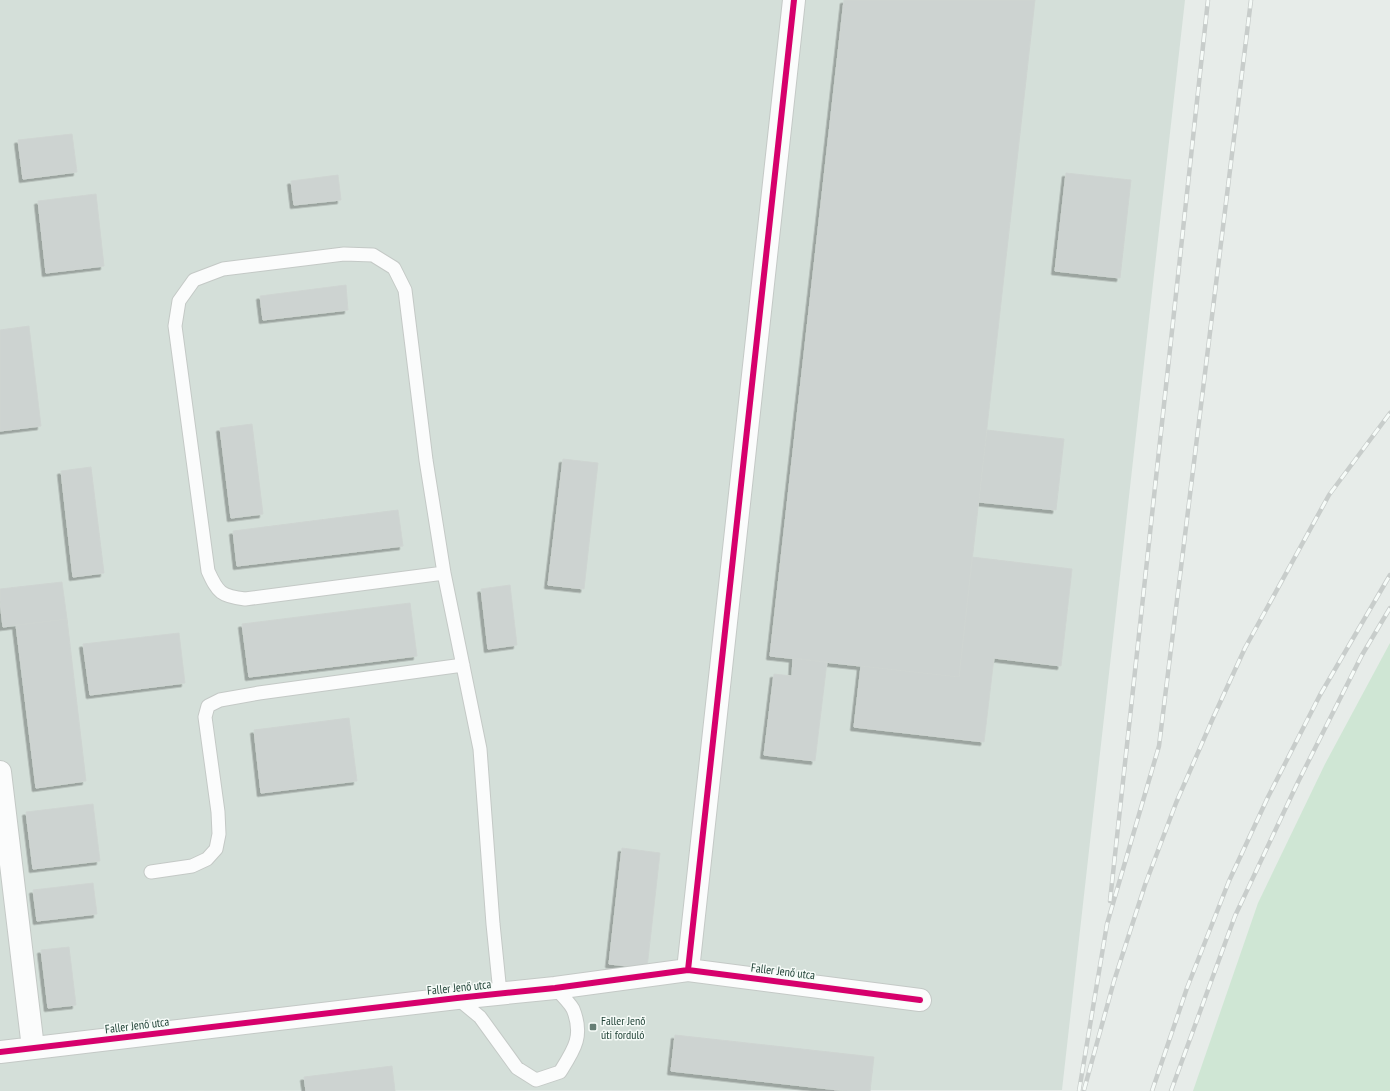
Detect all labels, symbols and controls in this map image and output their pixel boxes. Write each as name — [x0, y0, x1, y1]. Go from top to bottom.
street label: Faller Jenő utca — [750, 960, 816, 982]
street label: Faller Jenő utca — [426, 976, 492, 998]
place label: Faller Jenő úti forduló — [601, 1013, 645, 1042]
street label: Faller Jenő utca — [104, 1014, 170, 1036]
marker: Faller Jenő úti forduló — [588, 1022, 598, 1032]

